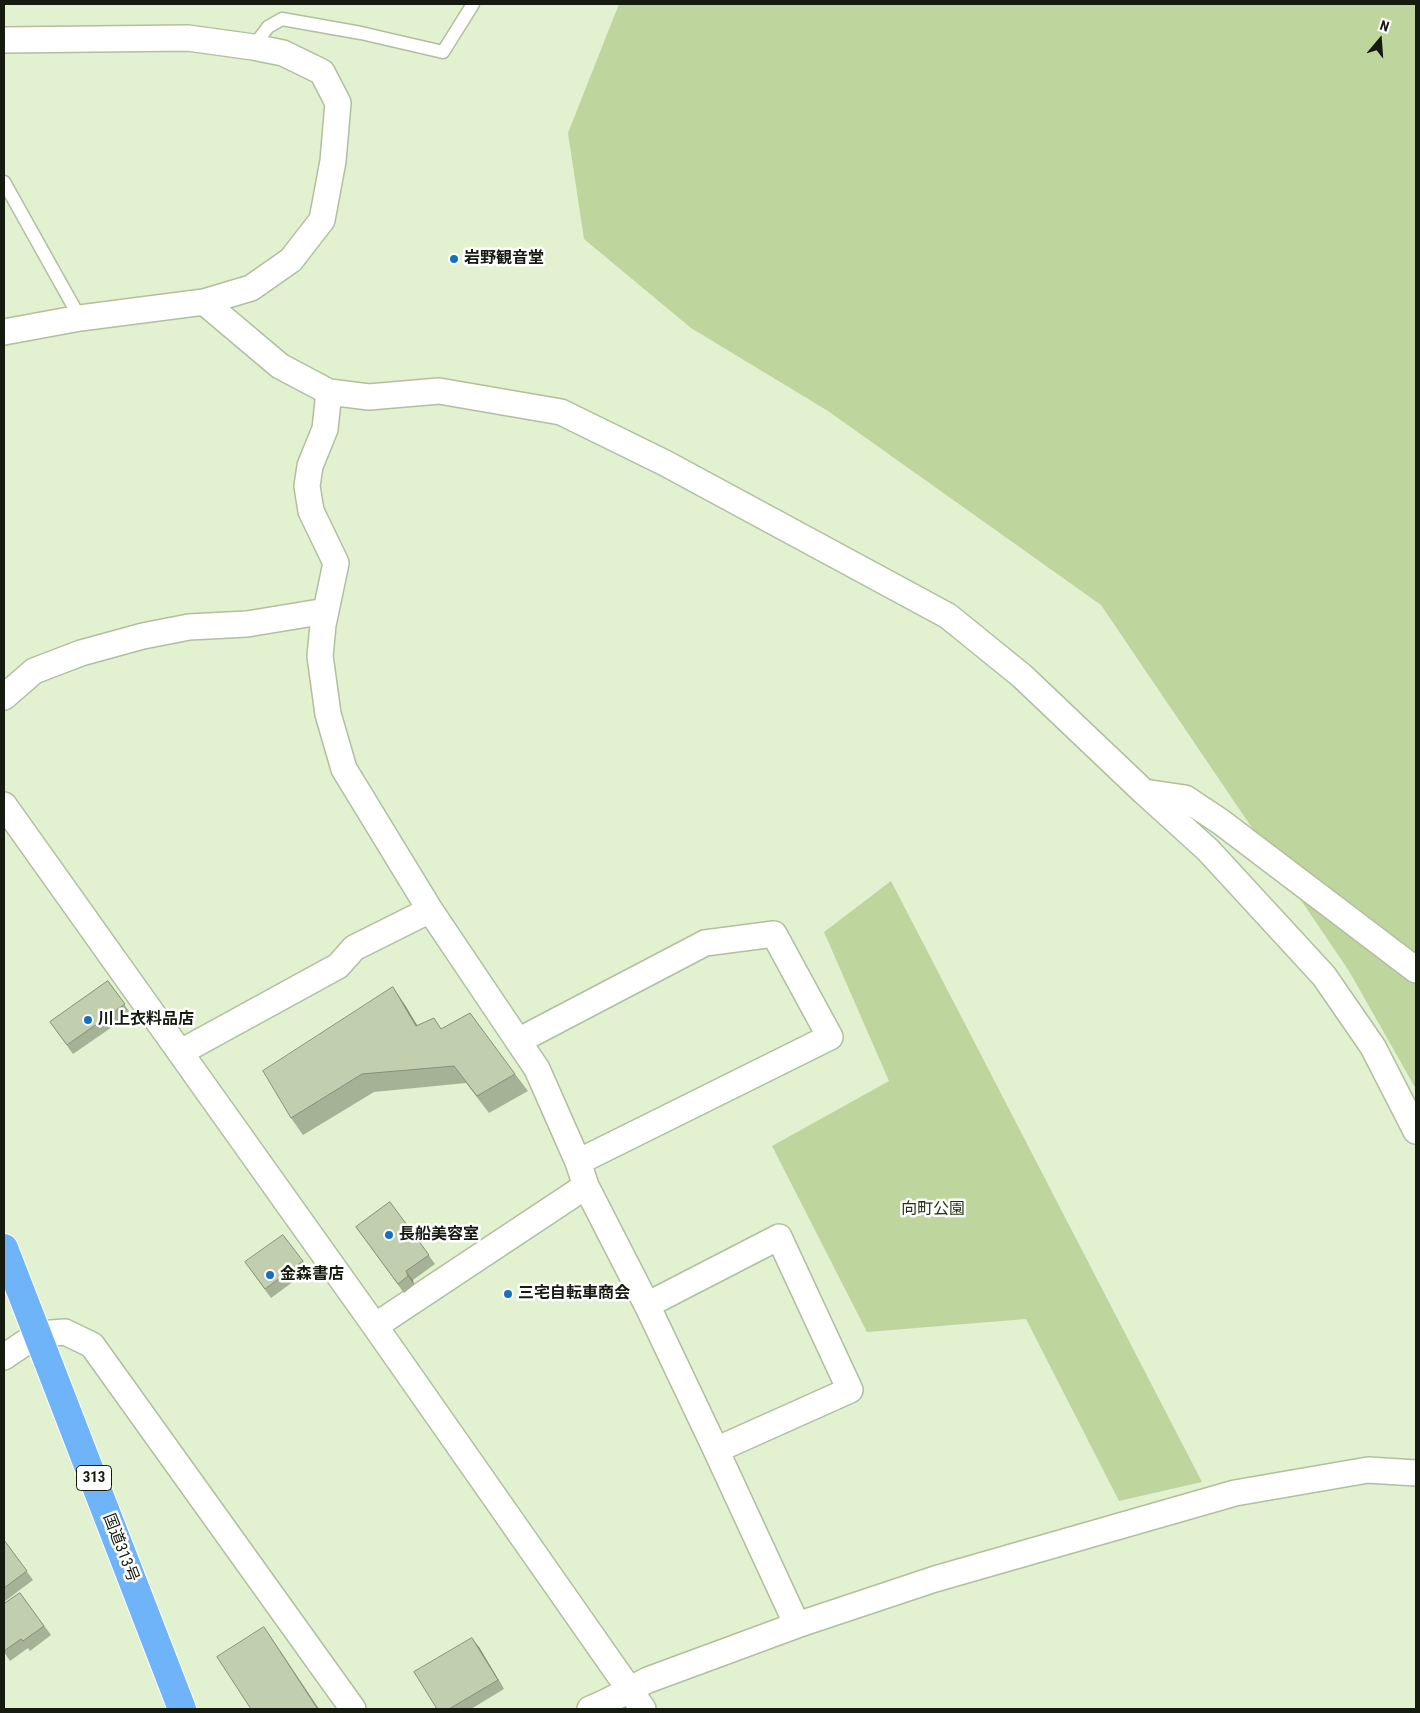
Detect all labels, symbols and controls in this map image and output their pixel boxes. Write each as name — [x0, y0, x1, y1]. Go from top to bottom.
north arrow — [1355, 15, 1405, 65]
text: N — [1378, 17, 1391, 35]
place label: 岩野観音堂 — [464, 249, 544, 269]
marker: 岩野観音堂 — [448, 253, 460, 265]
place label: 川上衣料品店 — [98, 1010, 194, 1030]
marker: 川上衣料品店 — [82, 1014, 94, 1026]
park label: 向町公園 — [901, 1200, 965, 1220]
place label: 長船美容室 — [399, 1225, 479, 1245]
marker: 長船美容室 — [383, 1229, 395, 1241]
place label: 金森書店 — [280, 1265, 344, 1285]
marker: 金森書店 — [264, 1269, 276, 1281]
place label: 三宅自転車商会 — [518, 1284, 630, 1304]
marker: 三宅自転車商会 — [502, 1288, 514, 1300]
road number: 313 — [76, 1466, 112, 1490]
street label: 国道313号 — [98, 1511, 142, 1585]

